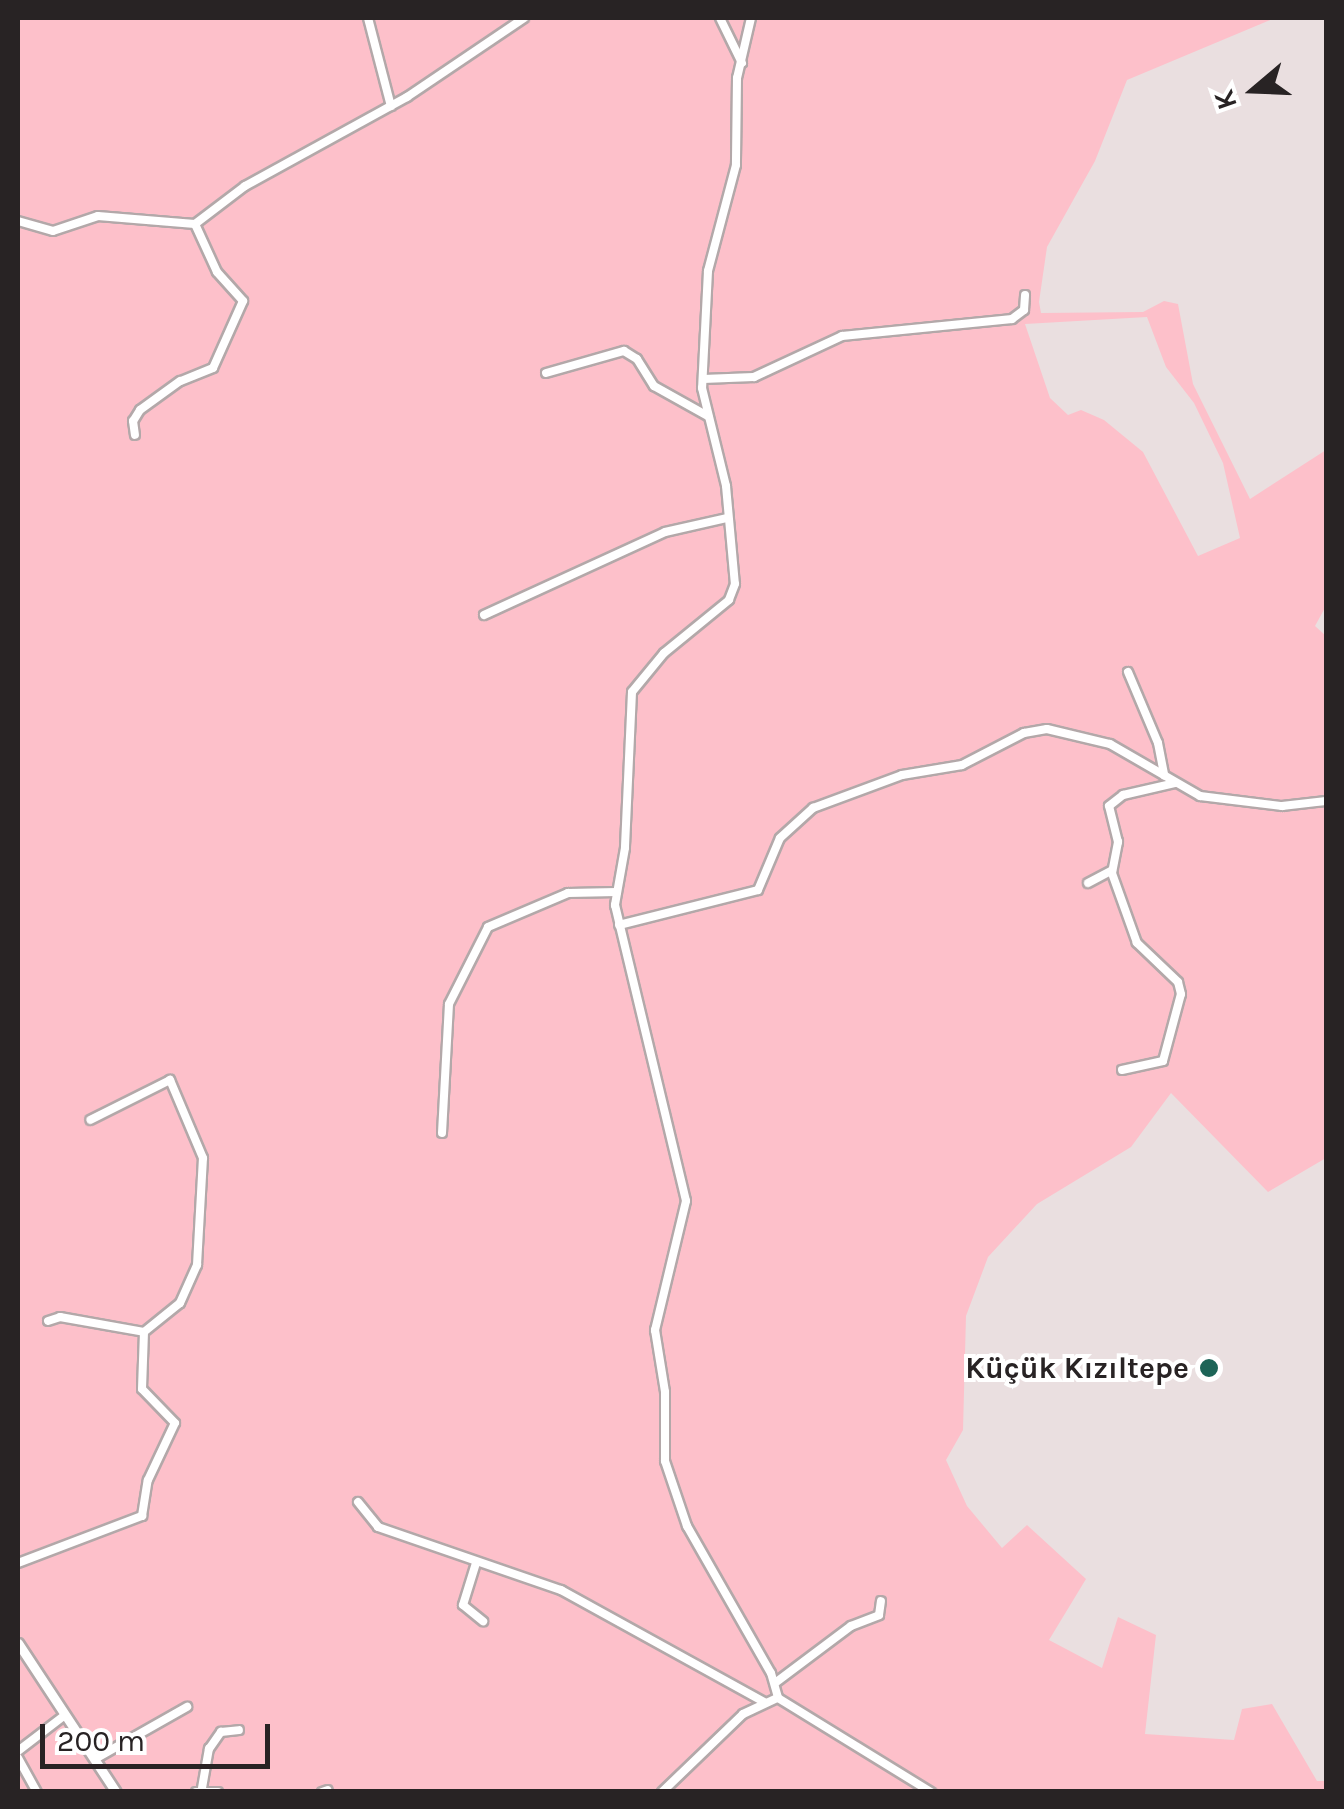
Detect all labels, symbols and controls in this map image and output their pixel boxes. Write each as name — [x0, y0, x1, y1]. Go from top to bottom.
north arrow — [1204, 40, 1304, 140]
text: K — [1207, 86, 1244, 114]
place label: Küçük Kızıltepe — [965, 1350, 1189, 1386]
marker: Küçük Kızıltepe — [1198, 1357, 1220, 1379]
scale bar — [45, 1704, 275, 1766]
text: 200 m — [57, 1723, 145, 1759]

